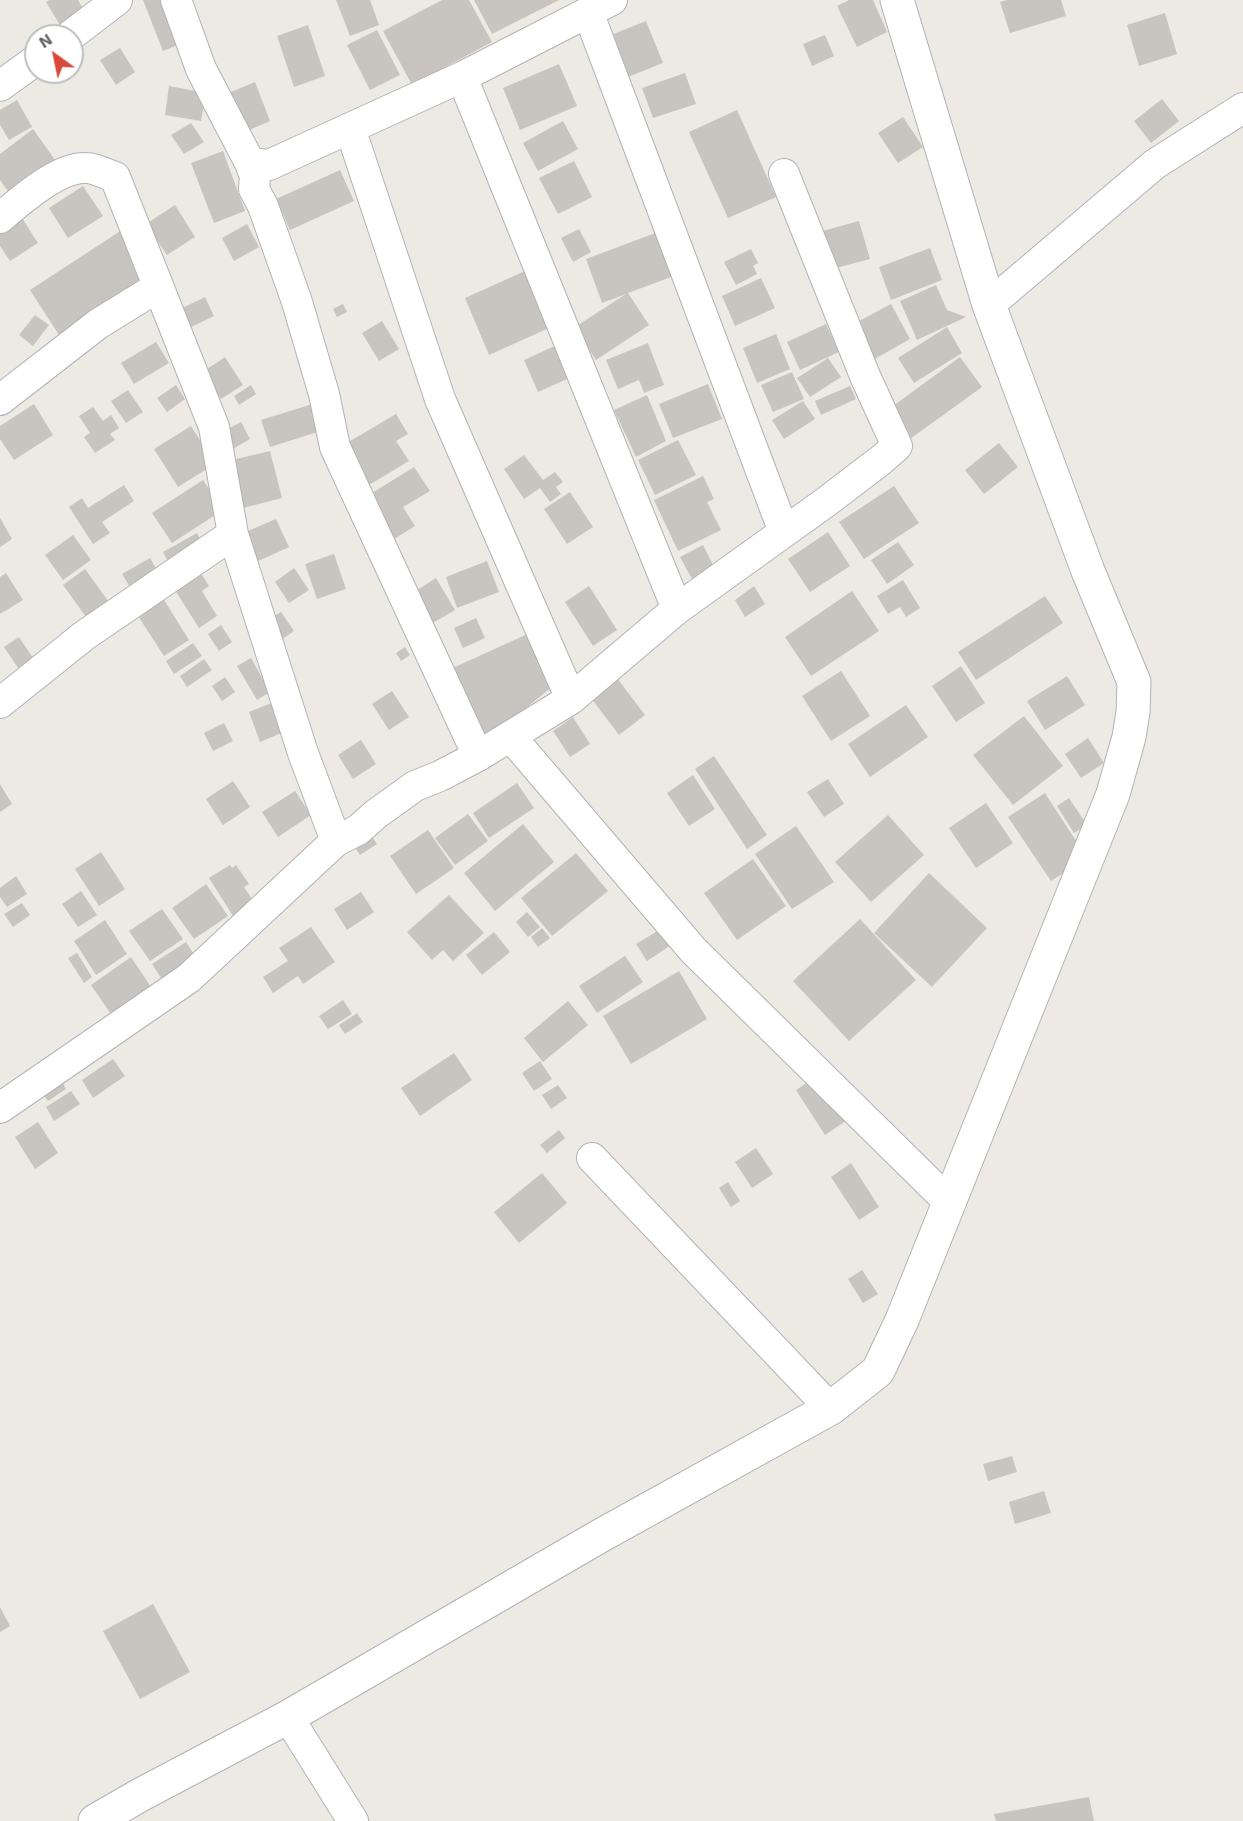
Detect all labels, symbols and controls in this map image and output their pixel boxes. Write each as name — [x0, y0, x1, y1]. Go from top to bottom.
north arrow — [24, 24, 84, 84]
text: N — [35, 29, 55, 51]

